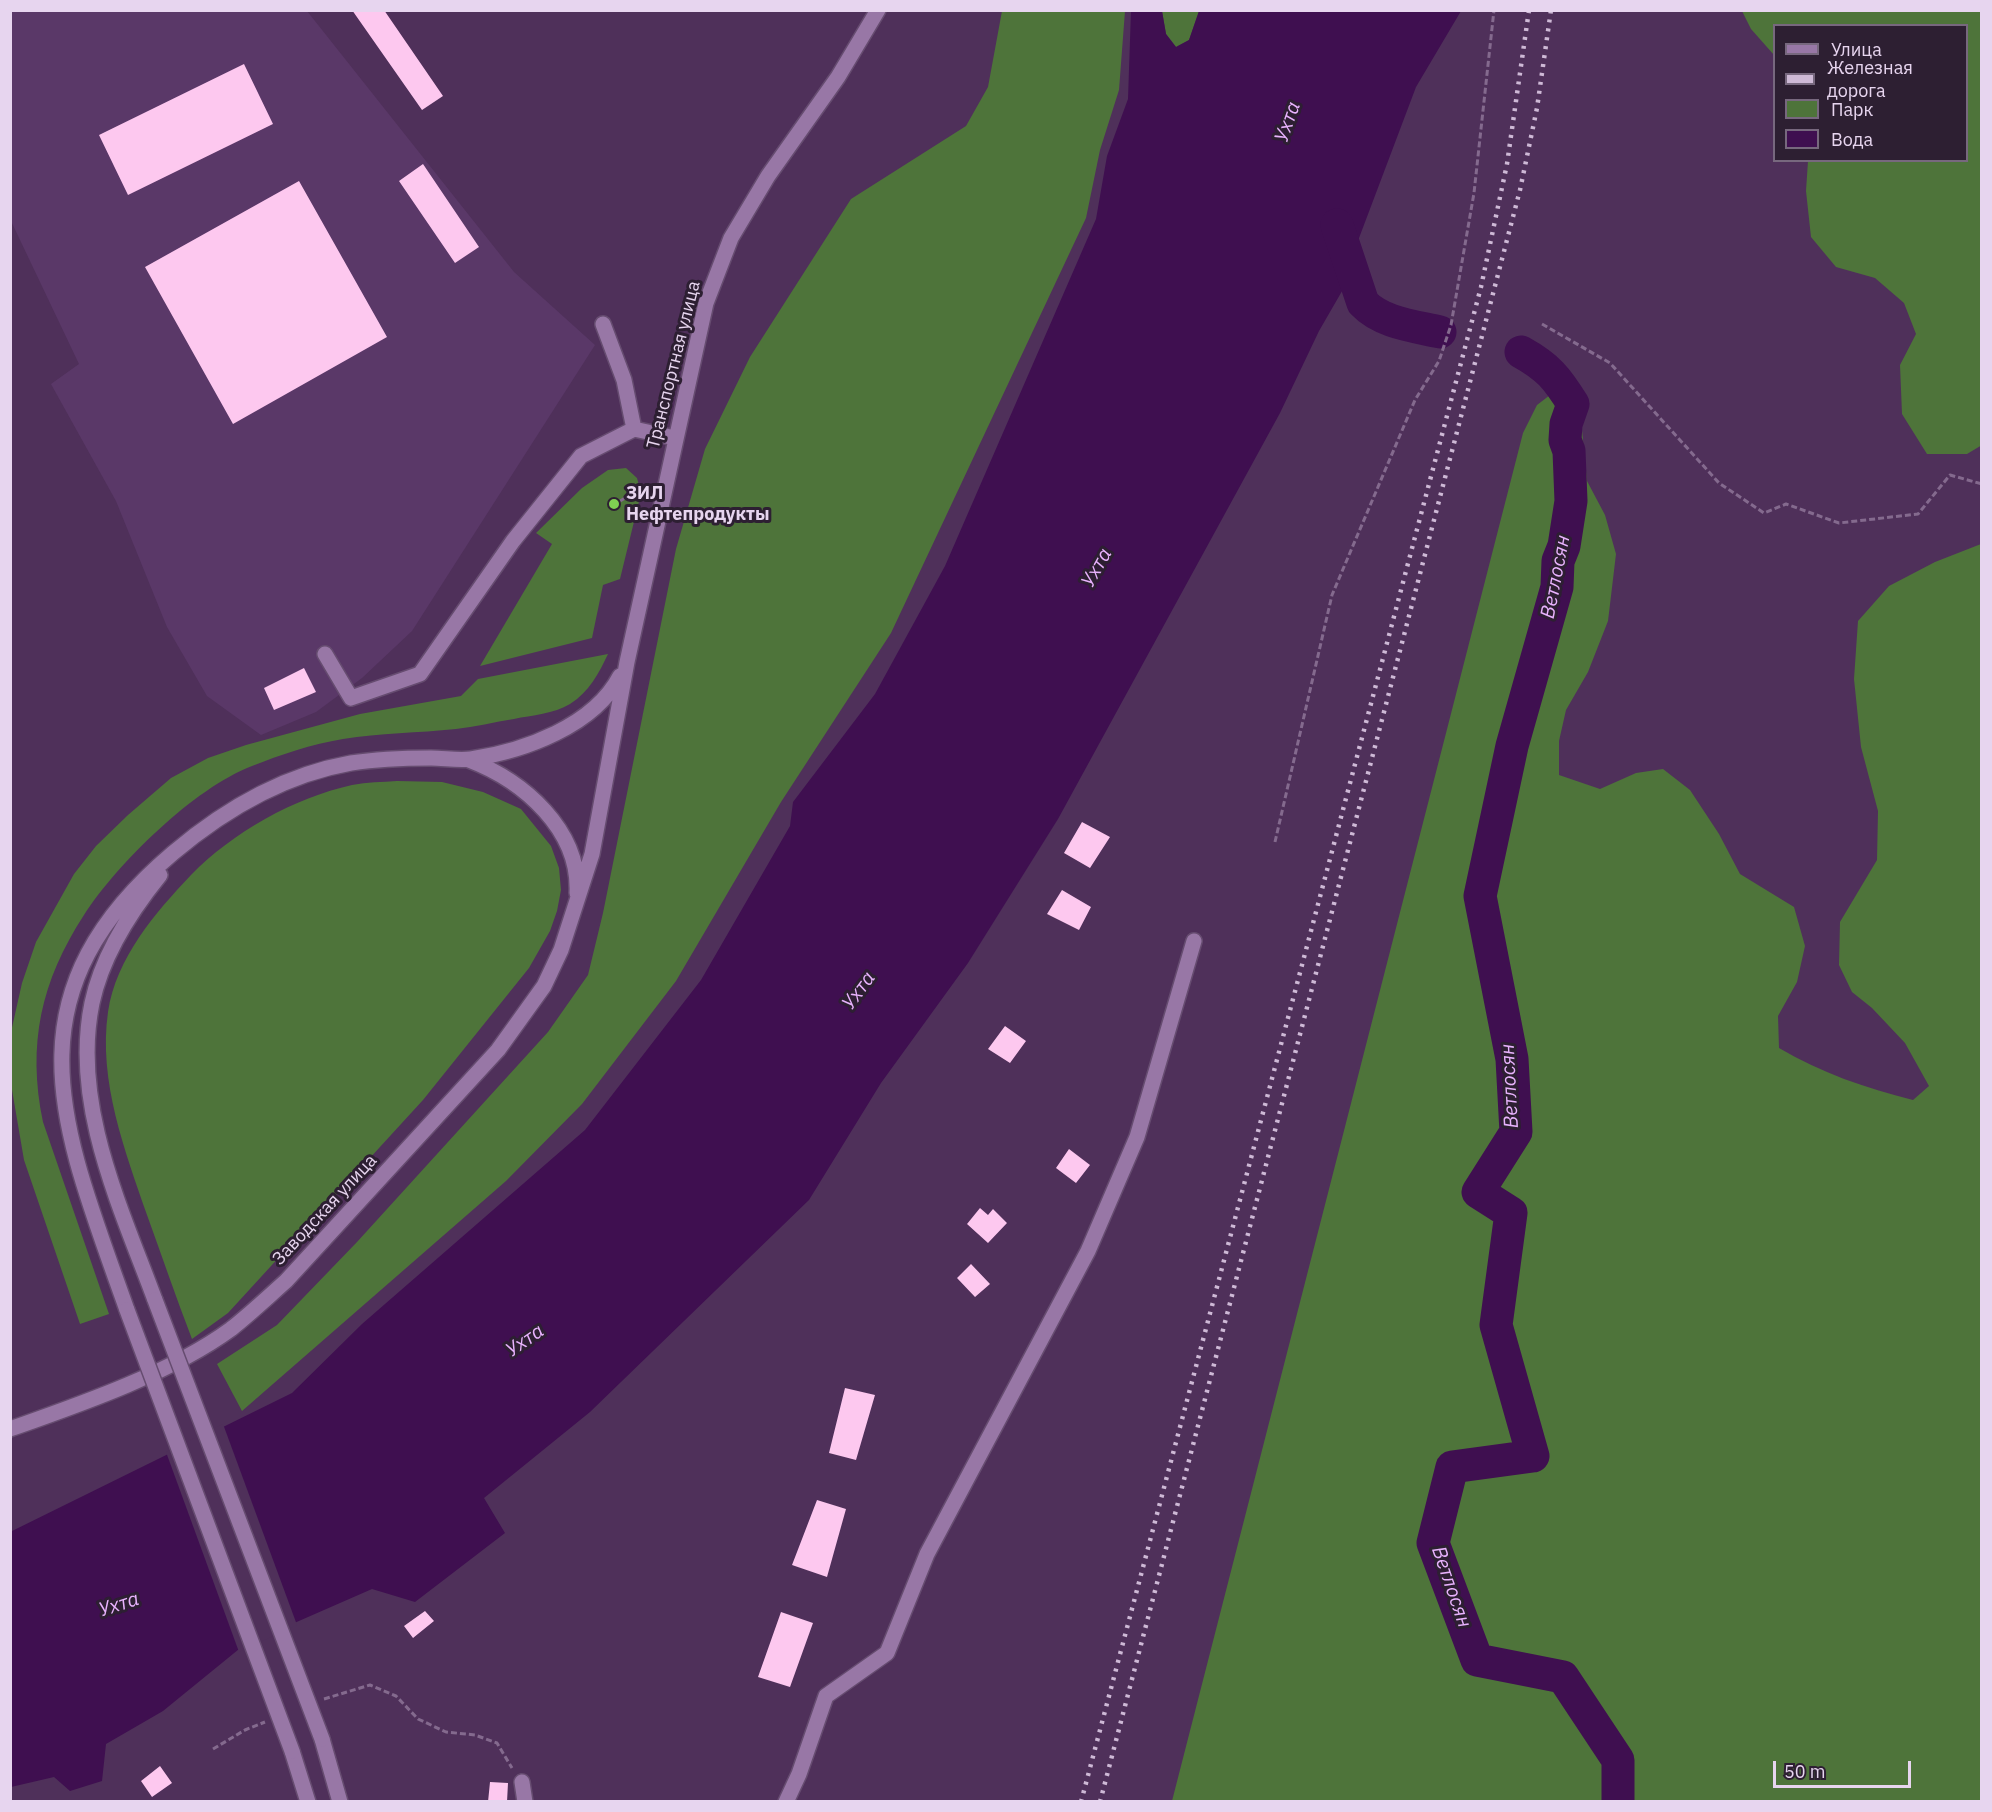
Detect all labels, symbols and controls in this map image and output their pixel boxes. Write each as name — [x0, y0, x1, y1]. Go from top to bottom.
legend — [1773, 24, 1968, 162]
text: Улица — [1831, 38, 1882, 61]
text: Железная дорога — [1827, 56, 1913, 102]
text: Парк — [1831, 98, 1873, 121]
water label: Ухта — [1270, 99, 1306, 145]
text: Вода — [1831, 128, 1873, 151]
street label: Транспортная улица — [643, 279, 705, 451]
place label: ЗИЛ Нефтепродукты — [626, 483, 770, 526]
marker: ЗИЛ Нефтепродукты — [607, 497, 621, 511]
water label: Ветлосян — [1536, 533, 1576, 621]
water label: Ухта — [1076, 544, 1118, 592]
water label: Ухта — [837, 967, 881, 1015]
water label: Ветлосян — [1496, 1043, 1524, 1129]
street label: Заводская улица — [268, 1150, 382, 1270]
water label: Ухта — [501, 1319, 549, 1363]
water label: Ветлосян — [1426, 1543, 1476, 1631]
water label: Ухта — [96, 1587, 142, 1623]
scale bar — [1776, 1749, 1914, 1787]
text: 50 m — [1784, 1760, 1826, 1783]

